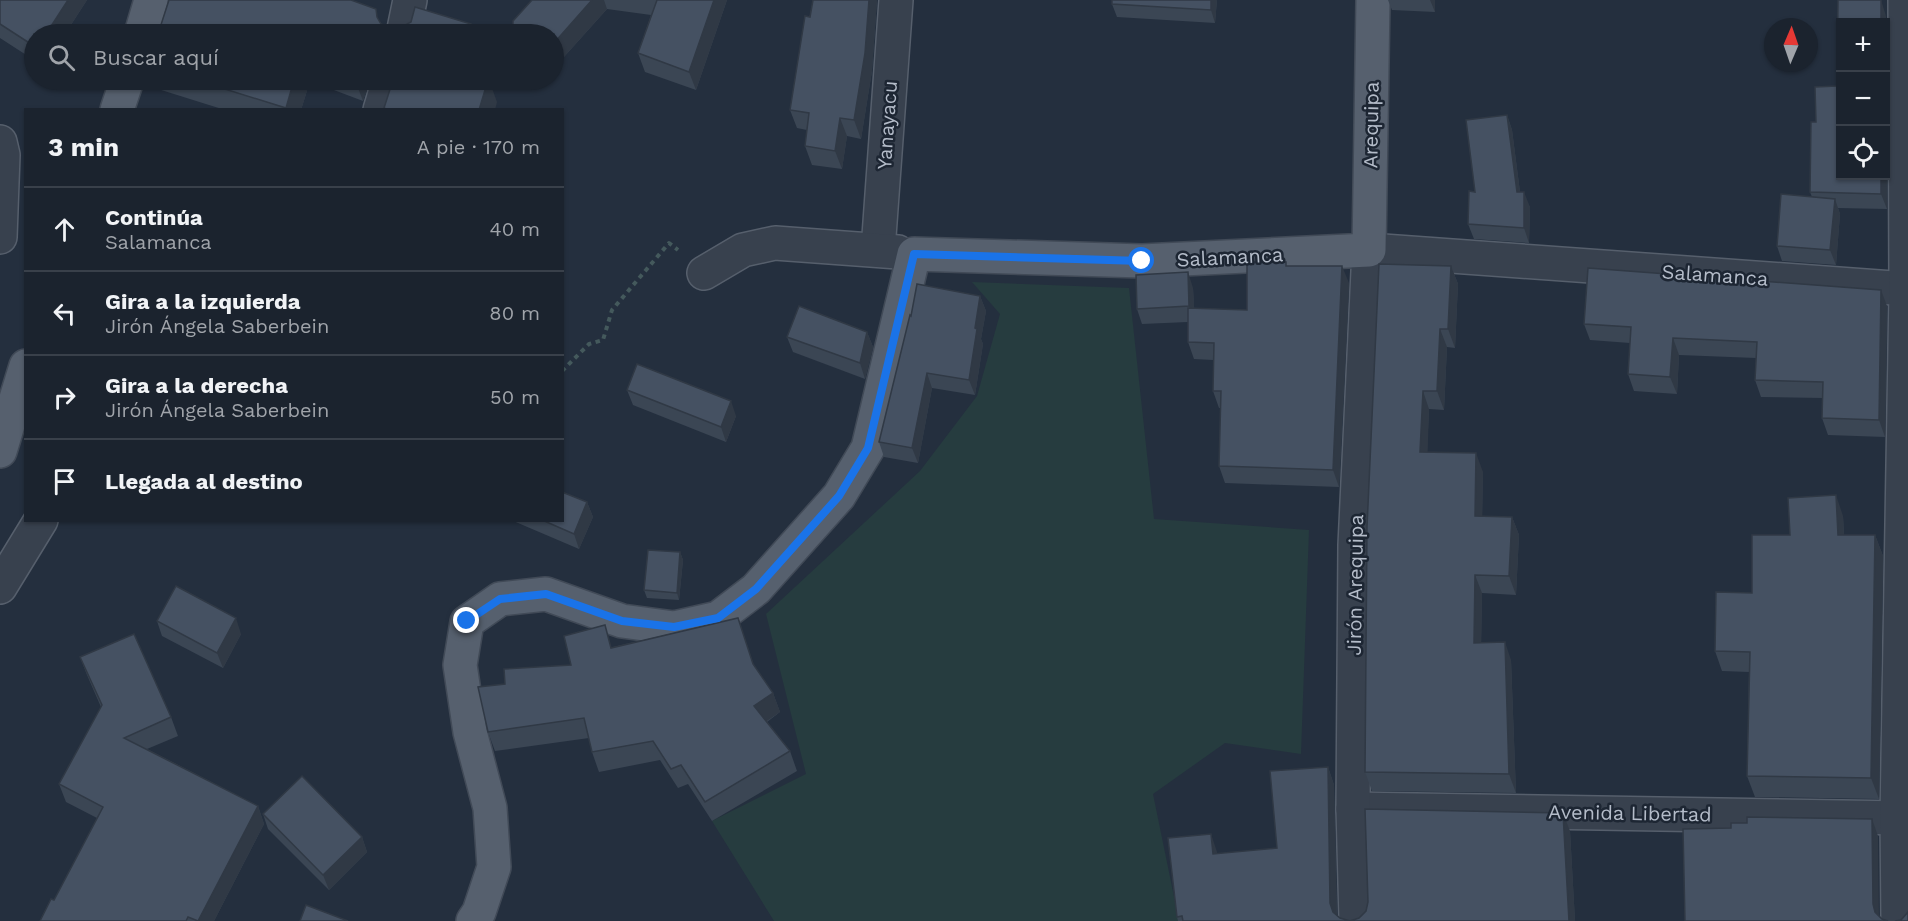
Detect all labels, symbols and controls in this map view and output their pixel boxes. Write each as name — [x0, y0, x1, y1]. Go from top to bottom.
north arrow — [1764, 18, 1818, 72]
map controls — [1836, 18, 1890, 180]
button: + — [1836, 18, 1890, 72]
search box — [24, 24, 564, 90]
icon: search — [45, 41, 78, 74]
text: Buscar aquí — [93, 45, 219, 70]
button: − — [1836, 72, 1890, 126]
street label: Yanayacu — [872, 80, 902, 170]
street label: Arequipa — [1358, 81, 1384, 169]
button: locate — [1836, 126, 1890, 180]
text: 3 min — [48, 132, 119, 162]
text: A pie · 170 m — [417, 135, 540, 159]
text: Continúa — [105, 205, 203, 230]
icon: ahead — [48, 213, 81, 246]
text: 40 m — [489, 217, 540, 241]
text: Salamanca — [105, 230, 212, 254]
street label: Salamanca — [1176, 242, 1284, 272]
route start — [1128, 247, 1154, 273]
street label: Salamanca — [1661, 259, 1769, 291]
text: Gira a la izquierda — [105, 289, 301, 314]
icon: left — [48, 297, 81, 330]
text: 80 m — [489, 301, 540, 325]
text: Jirón Ángela Saberbein — [105, 314, 329, 338]
text: Gira a la derecha — [105, 373, 288, 398]
icon: right — [48, 381, 81, 414]
text: 50 m — [490, 385, 540, 409]
text: Jirón Ángela Saberbein — [105, 398, 329, 422]
icon: arrive — [48, 465, 81, 498]
text: Llegada al destino — [105, 469, 303, 494]
street label: Jirón Arequipa — [1342, 514, 1368, 656]
route end — [453, 607, 479, 633]
street label: Avenida Libertad — [1548, 800, 1712, 826]

